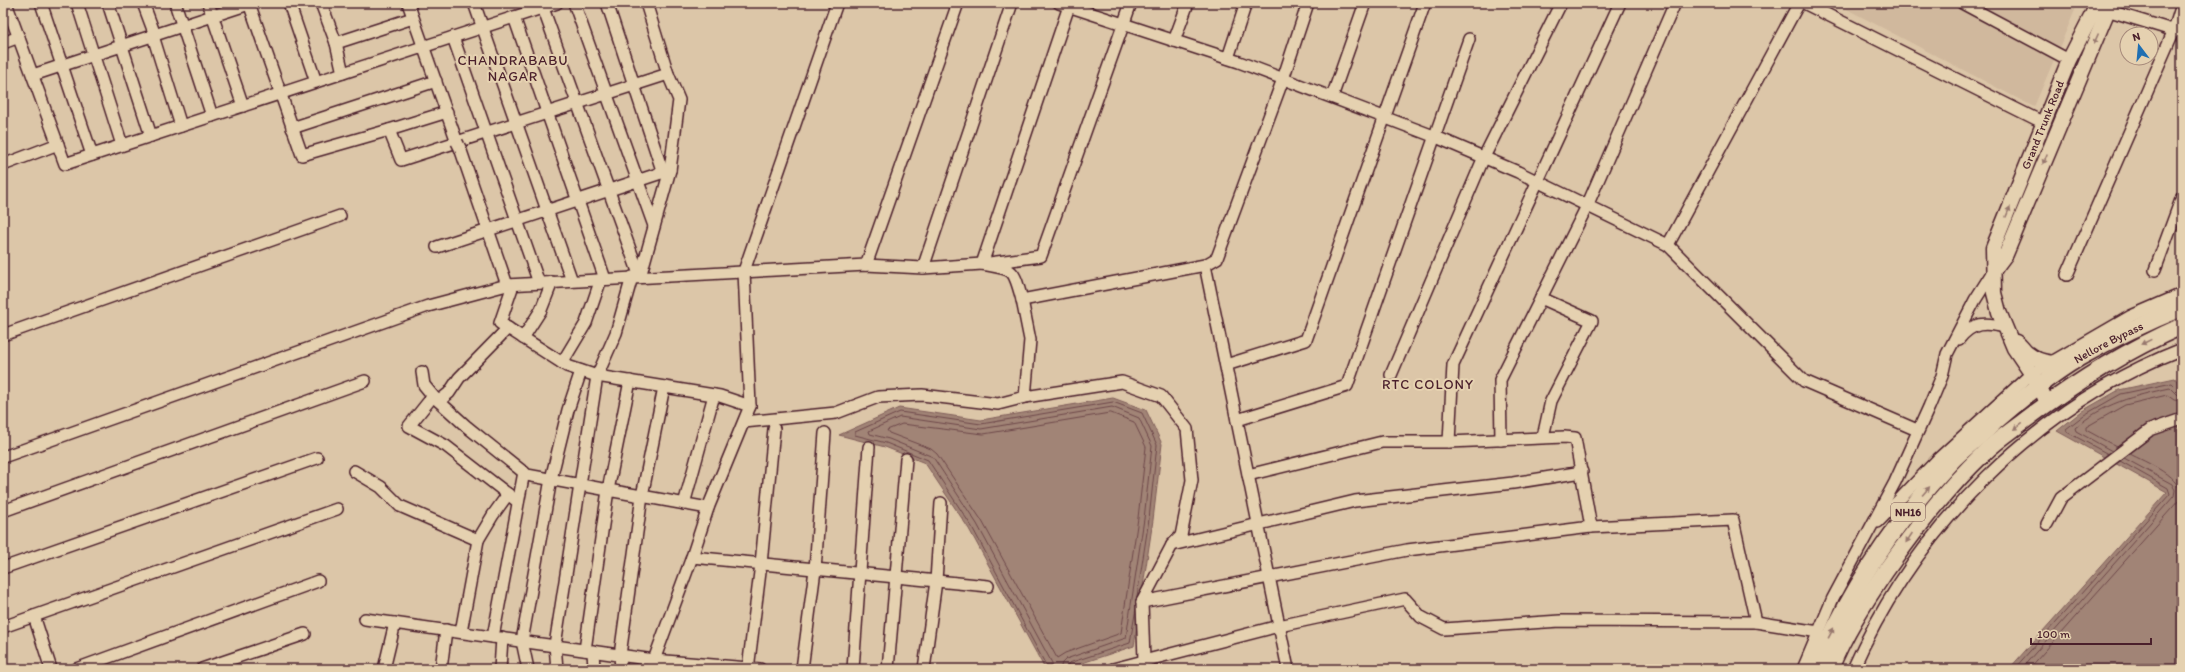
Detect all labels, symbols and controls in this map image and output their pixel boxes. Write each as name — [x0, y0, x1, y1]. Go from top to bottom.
north arrow — [2119, 26, 2159, 66]
text: N — [2131, 30, 2142, 44]
one-way arrow — [2092, 33, 2098, 45]
district label: CHANDRABABU NAGAR — [457, 52, 569, 85]
street label: Grand Trunk Road — [2019, 78, 2067, 171]
one-way arrow — [2042, 153, 2048, 164]
one-way arrow — [2005, 206, 2011, 218]
street label: Nellore Bypass — [2071, 319, 2145, 366]
one-way arrow — [2141, 339, 2152, 345]
district label: RTC COLONY — [1382, 376, 1474, 393]
one-way arrow — [2013, 421, 2024, 430]
one-way arrow — [1922, 485, 1931, 496]
road number: NH16 — [1891, 503, 1925, 521]
one-way arrow — [1905, 532, 1912, 544]
scale bar — [2031, 620, 2151, 646]
one-way arrow — [1828, 627, 1835, 639]
text: 100 m — [2037, 627, 2070, 641]

